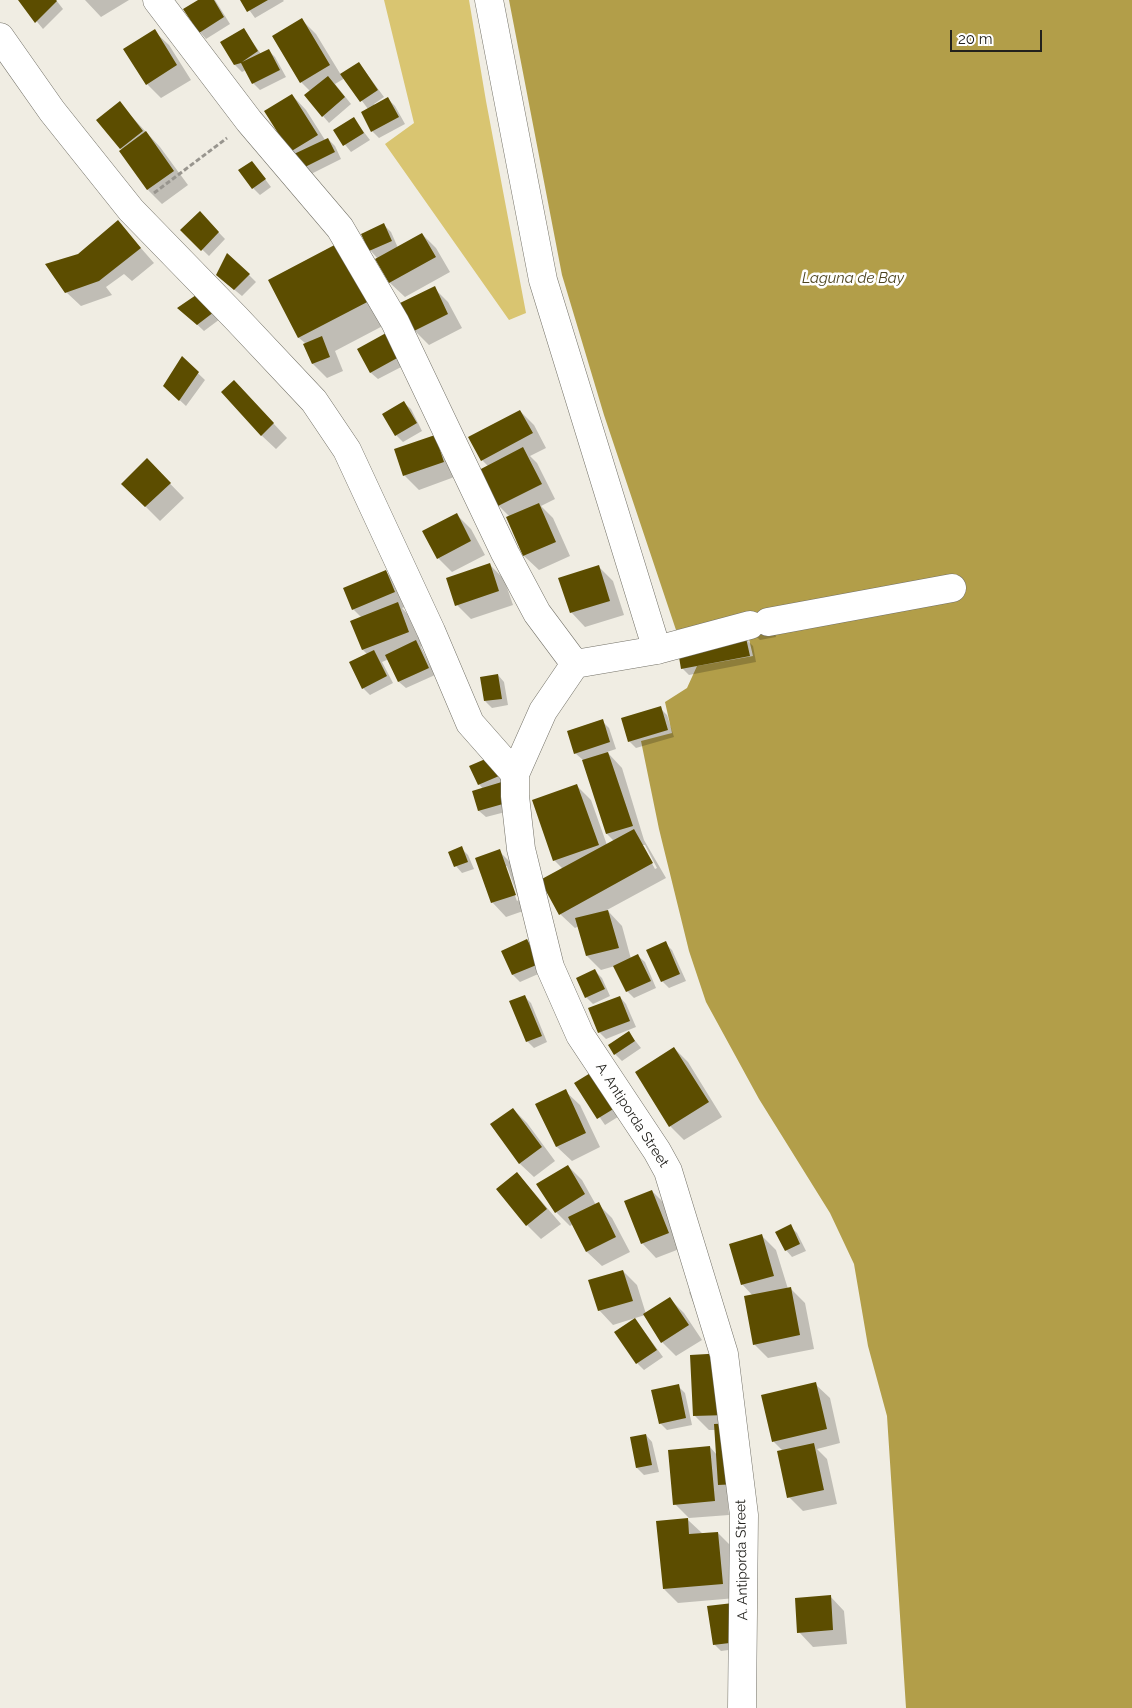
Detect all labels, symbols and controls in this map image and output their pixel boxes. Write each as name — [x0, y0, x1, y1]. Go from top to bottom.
scale bar — [952, 20, 1044, 52]
text: 20 m — [958, 30, 993, 48]
water label: Laguna de Bay — [802, 269, 904, 287]
street label: A. Antiporda Street — [592, 1060, 672, 1170]
street label: A. Antiporda Street — [733, 1499, 751, 1621]

